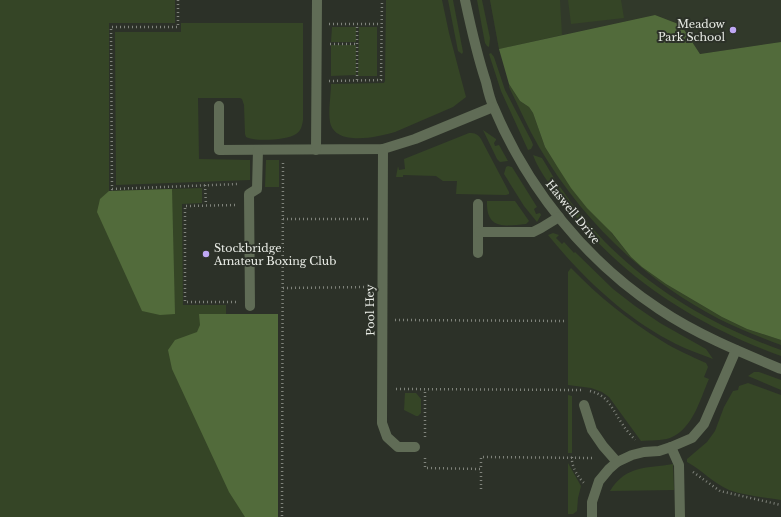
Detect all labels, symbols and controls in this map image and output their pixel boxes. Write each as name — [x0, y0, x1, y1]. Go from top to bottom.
place label: Meadow Park School — [658, 17, 726, 44]
marker: Meadow Park School — [728, 25, 738, 35]
street label: Haswell Drive — [543, 177, 603, 247]
place label: Stockbridge Amateur Boxing Club — [213, 241, 336, 268]
marker: Stockbridge Amateur Boxing Club — [201, 249, 211, 259]
street label: Pool Hey — [363, 284, 377, 336]

